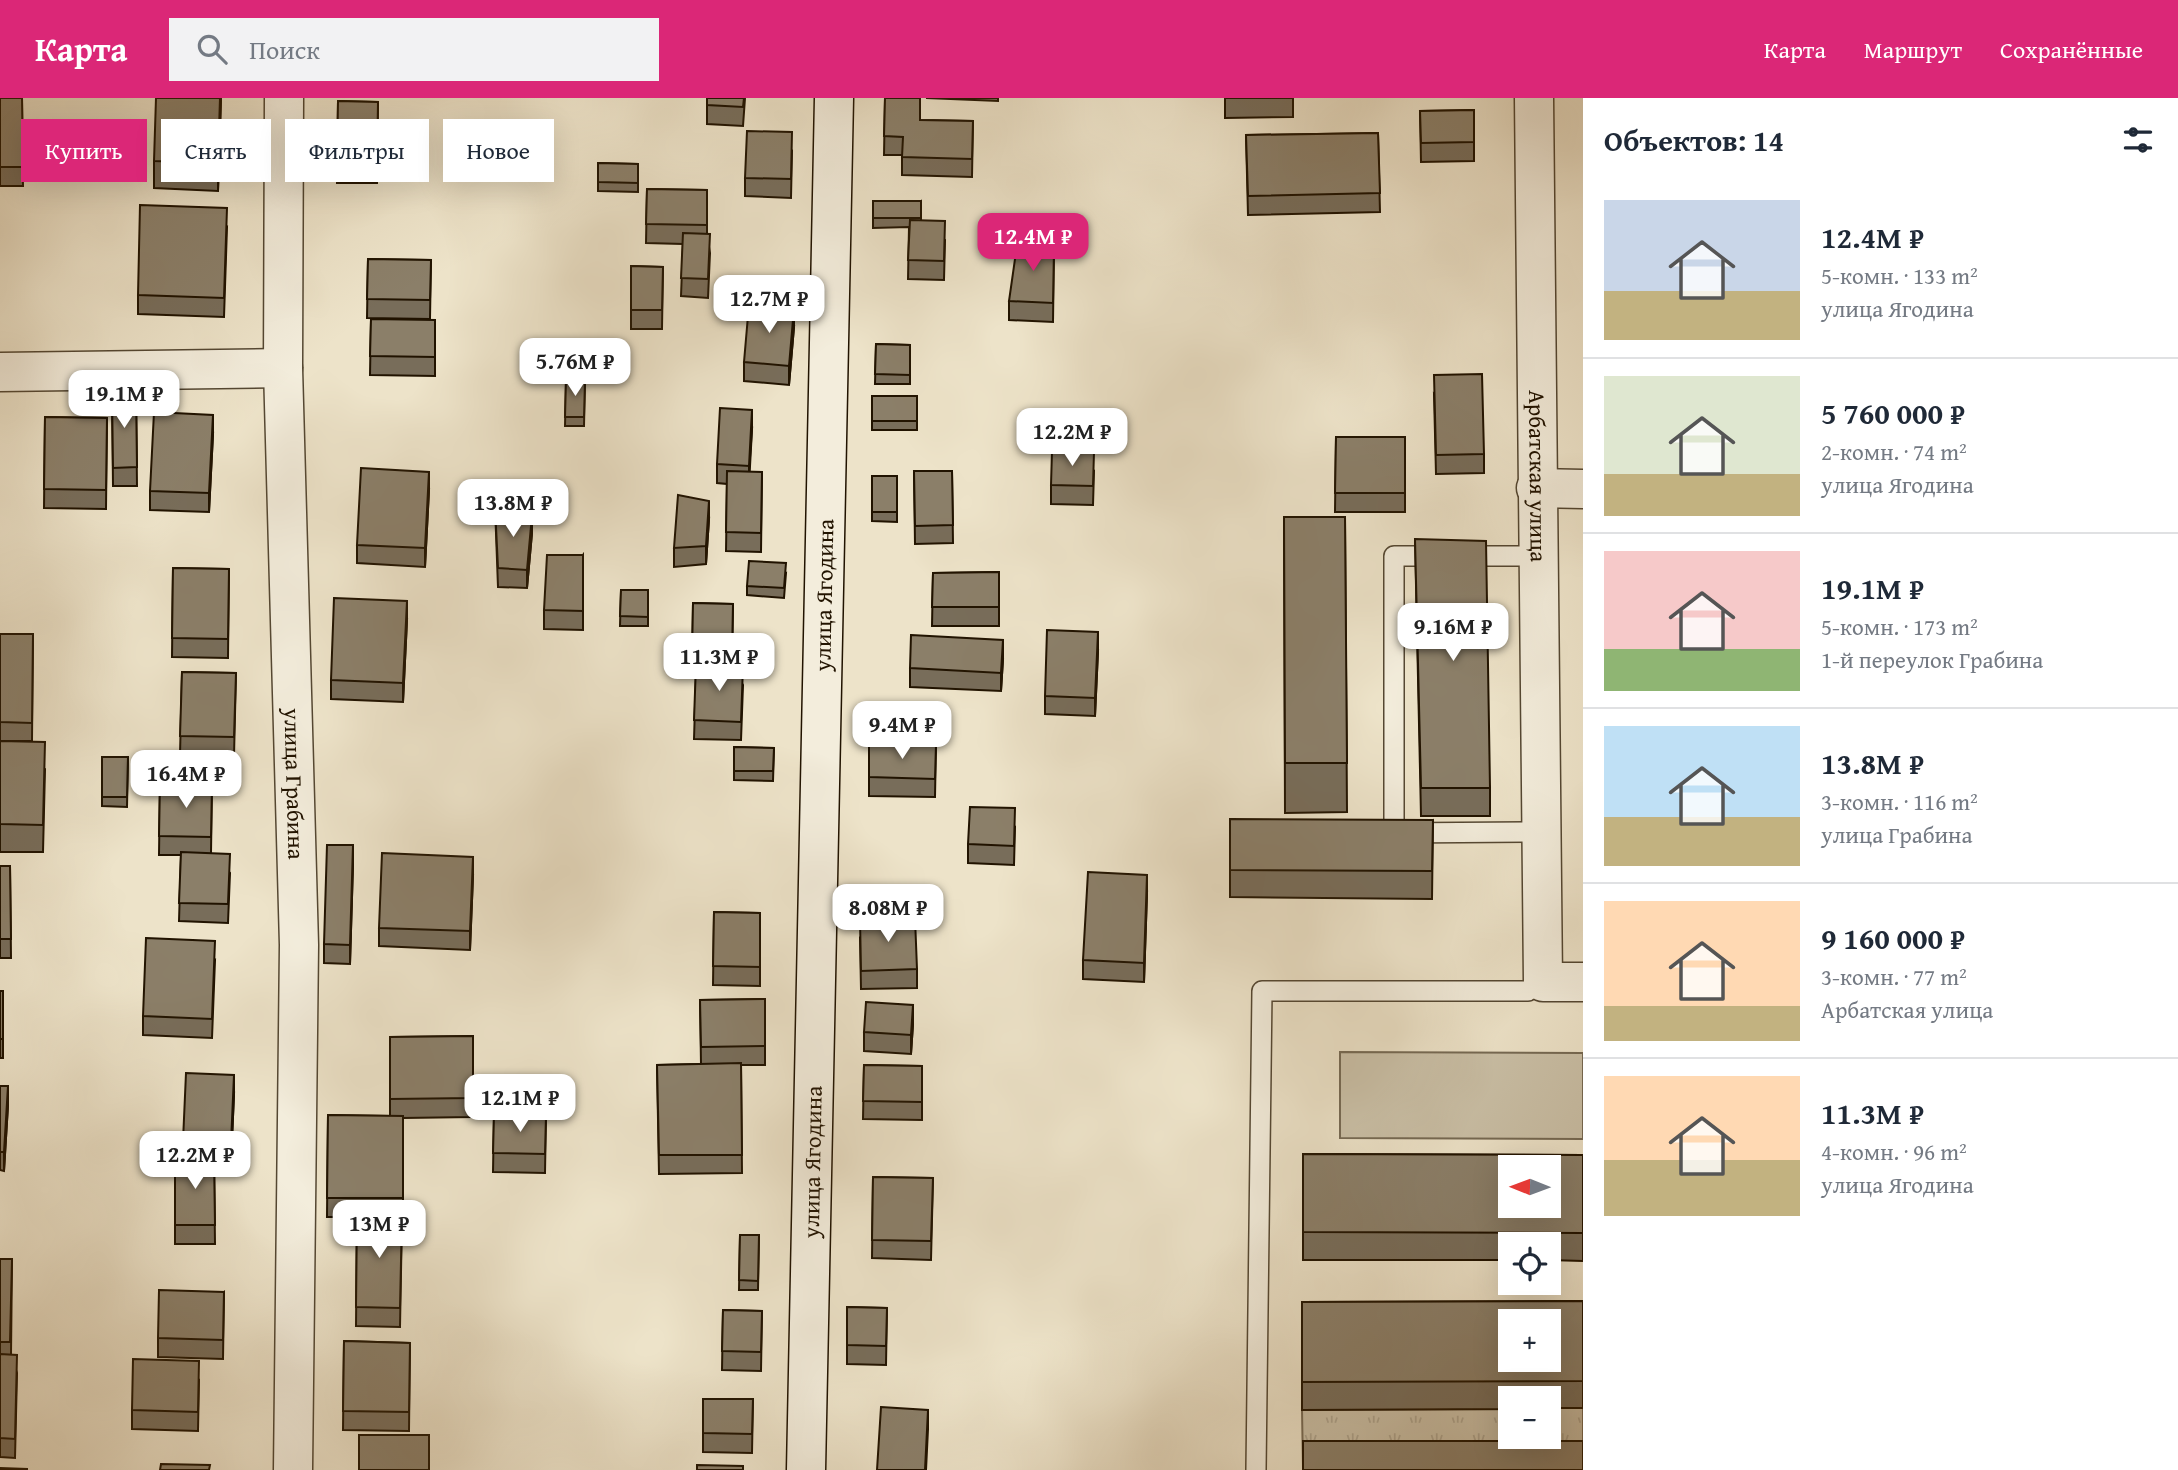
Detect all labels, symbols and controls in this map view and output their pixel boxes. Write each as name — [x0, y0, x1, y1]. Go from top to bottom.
search box — [169, 18, 659, 81]
text: Карта — [35, 25, 127, 73]
icon: search — [193, 30, 231, 68]
text: Поиск — [249, 30, 320, 69]
text: Карта — [1764, 32, 1826, 67]
text: Маршрут — [1864, 32, 1962, 67]
text: Сохранённые — [2000, 32, 2143, 67]
text: Объектов: 14 — [1604, 118, 1784, 162]
chip: Купить — [21, 119, 147, 182]
chip: Снять — [161, 119, 271, 182]
chip: Фильтры — [285, 119, 429, 182]
chip: Новое — [443, 119, 554, 182]
icon: filters — [2119, 121, 2157, 159]
pin: 12.4M ₽ — [968, 214, 1098, 273]
text: 12.4M ₽ — [1821, 215, 1924, 259]
text: 12.4M ₽ — [993, 219, 1073, 252]
icon: home — [1660, 228, 1744, 312]
text: 5-комн. · 133 m² — [1821, 259, 1978, 292]
pin: 12.7M ₽ — [704, 275, 834, 335]
text: 12.7M ₽ — [729, 281, 809, 314]
text: улица Ягодина — [1821, 292, 1974, 325]
pin: 5.76M ₽ — [510, 338, 640, 398]
text: 5.76M ₽ — [535, 344, 615, 377]
pin: 19.1M ₽ — [59, 370, 189, 430]
text: 19.1M ₽ — [84, 376, 164, 409]
street label: Арбатская улица — [1521, 390, 1556, 562]
text: 5 760 000 ₽ — [1821, 391, 1965, 435]
icon: home — [1660, 404, 1744, 488]
pin: 12.2M ₽ — [1007, 408, 1137, 468]
text: 12.2M ₽ — [1032, 414, 1112, 447]
text: 2-комн. · 74 m² — [1821, 435, 1967, 468]
text: улица Ягодина — [1821, 468, 1974, 501]
pin: 13.8M ₽ — [448, 480, 578, 539]
text: 13.8M ₽ — [473, 485, 553, 518]
street label: улица Ягодина — [805, 518, 841, 673]
text: 19.1M ₽ — [1821, 566, 1924, 610]
icon: home — [1660, 579, 1744, 663]
pin: 9.16M ₽ — [1388, 603, 1518, 663]
text: 9.16M ₽ — [1413, 609, 1493, 642]
text: 5-комн. · 173 m² — [1821, 610, 1978, 643]
pin: 11.3M ₽ — [654, 634, 784, 693]
text: 11.3M ₽ — [679, 639, 759, 672]
text: 1-й переулок Грабина — [1821, 643, 2043, 676]
pin: 9.4M ₽ — [845, 702, 959, 761]
street label: улица Грабина — [276, 707, 314, 860]
text: 9.4M ₽ — [868, 707, 936, 740]
text: 13.8M ₽ — [1821, 741, 1924, 785]
pin: 16.4M ₽ — [121, 750, 251, 810]
icon: home — [1660, 754, 1744, 838]
text: 16.4M ₽ — [146, 756, 226, 789]
text: 3-комн. · 116 m² — [1821, 785, 1978, 818]
text: улица Грабина — [1821, 818, 1972, 851]
pin: 8.08M ₽ — [823, 884, 953, 944]
text: 8.08M ₽ — [848, 890, 928, 923]
text: 9 160 000 ₽ — [1821, 916, 1965, 960]
icon: home — [1660, 929, 1744, 1013]
text: 3-комн. · 77 m² — [1821, 960, 1967, 993]
text: Арбатская улица — [1821, 993, 1993, 1026]
pin: 12.1M ₽ — [455, 1074, 585, 1134]
text: 12.1M ₽ — [480, 1080, 560, 1113]
street label: улица Ягодина — [794, 1085, 830, 1240]
text: 11.3M ₽ — [1821, 1091, 1924, 1135]
icon: home — [1660, 1104, 1744, 1188]
pin: 12.2M ₽ — [130, 1132, 260, 1191]
text: 4-комн. · 96 m² — [1821, 1135, 1967, 1168]
text: 12.2M ₽ — [155, 1137, 235, 1170]
north arrow — [1498, 1155, 1561, 1218]
map controls — [1498, 1155, 1561, 1449]
text: улица Ягодина — [1821, 1168, 1974, 1201]
pin: 13M ₽ — [330, 1200, 428, 1260]
text: 13M ₽ — [349, 1206, 409, 1239]
button: locate — [1498, 1232, 1561, 1295]
button: + — [1498, 1309, 1561, 1372]
button: − — [1498, 1386, 1561, 1449]

